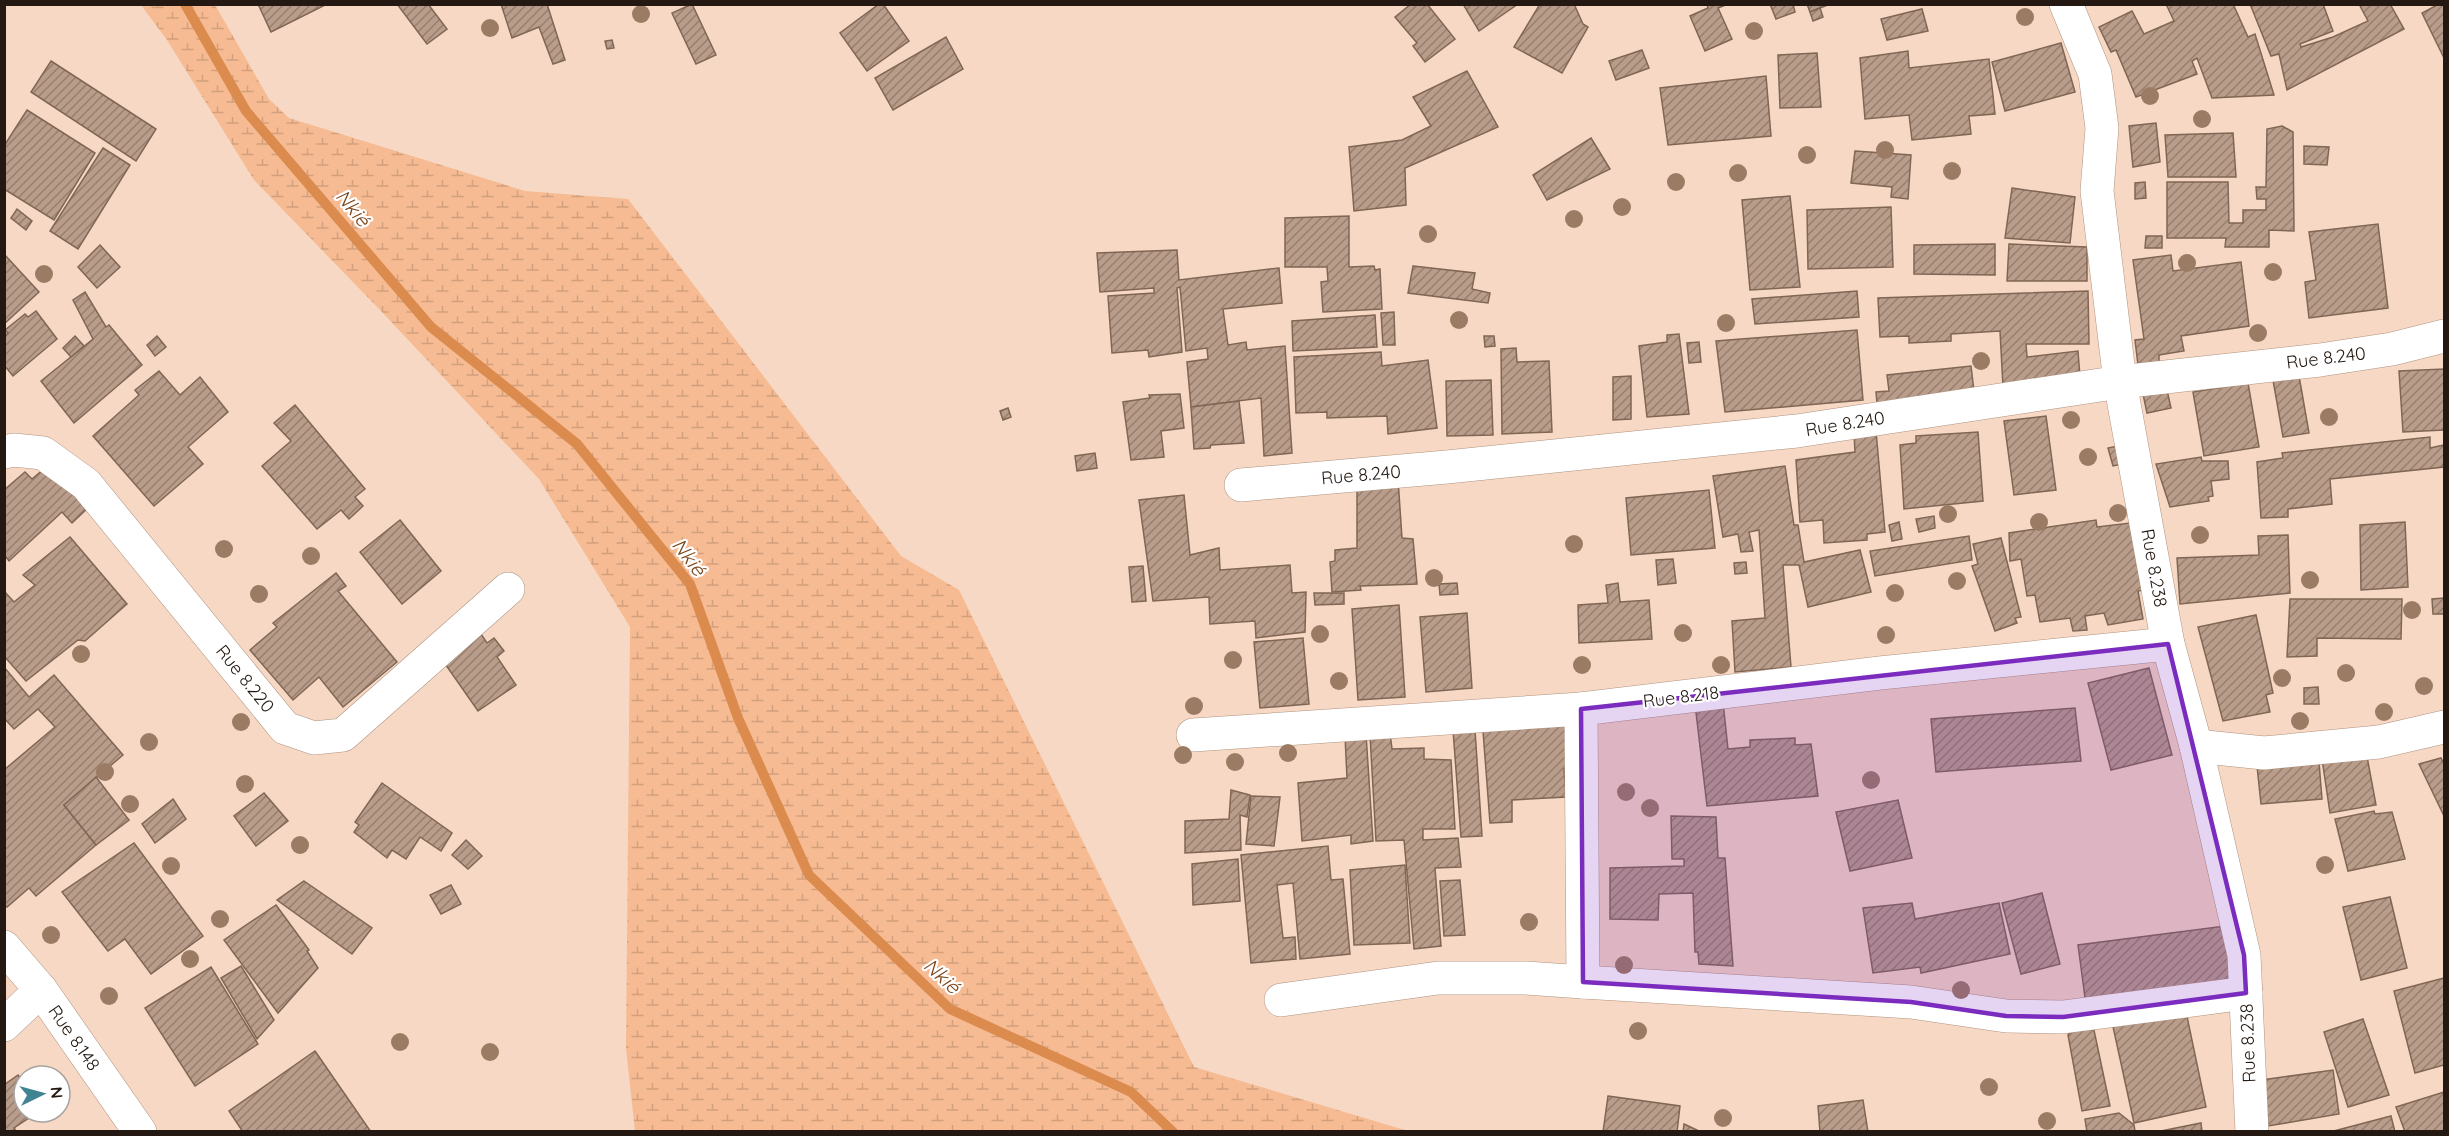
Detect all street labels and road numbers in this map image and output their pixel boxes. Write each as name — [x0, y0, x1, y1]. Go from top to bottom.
street label: Rue 8.240 — [2285, 341, 2367, 374]
street label: Rue 8.240 — [1804, 406, 1886, 441]
street label: Rue 8.240 — [1320, 460, 1402, 489]
street label: Rue 8.238 — [2136, 527, 2173, 609]
street label: Rue 8.220 — [211, 640, 280, 717]
street label: Rue 8.218 — [1642, 680, 1720, 713]
street label: Rue 8.148 — [43, 1000, 105, 1075]
street label: Rue 8.238 — [2235, 1003, 2260, 1083]

